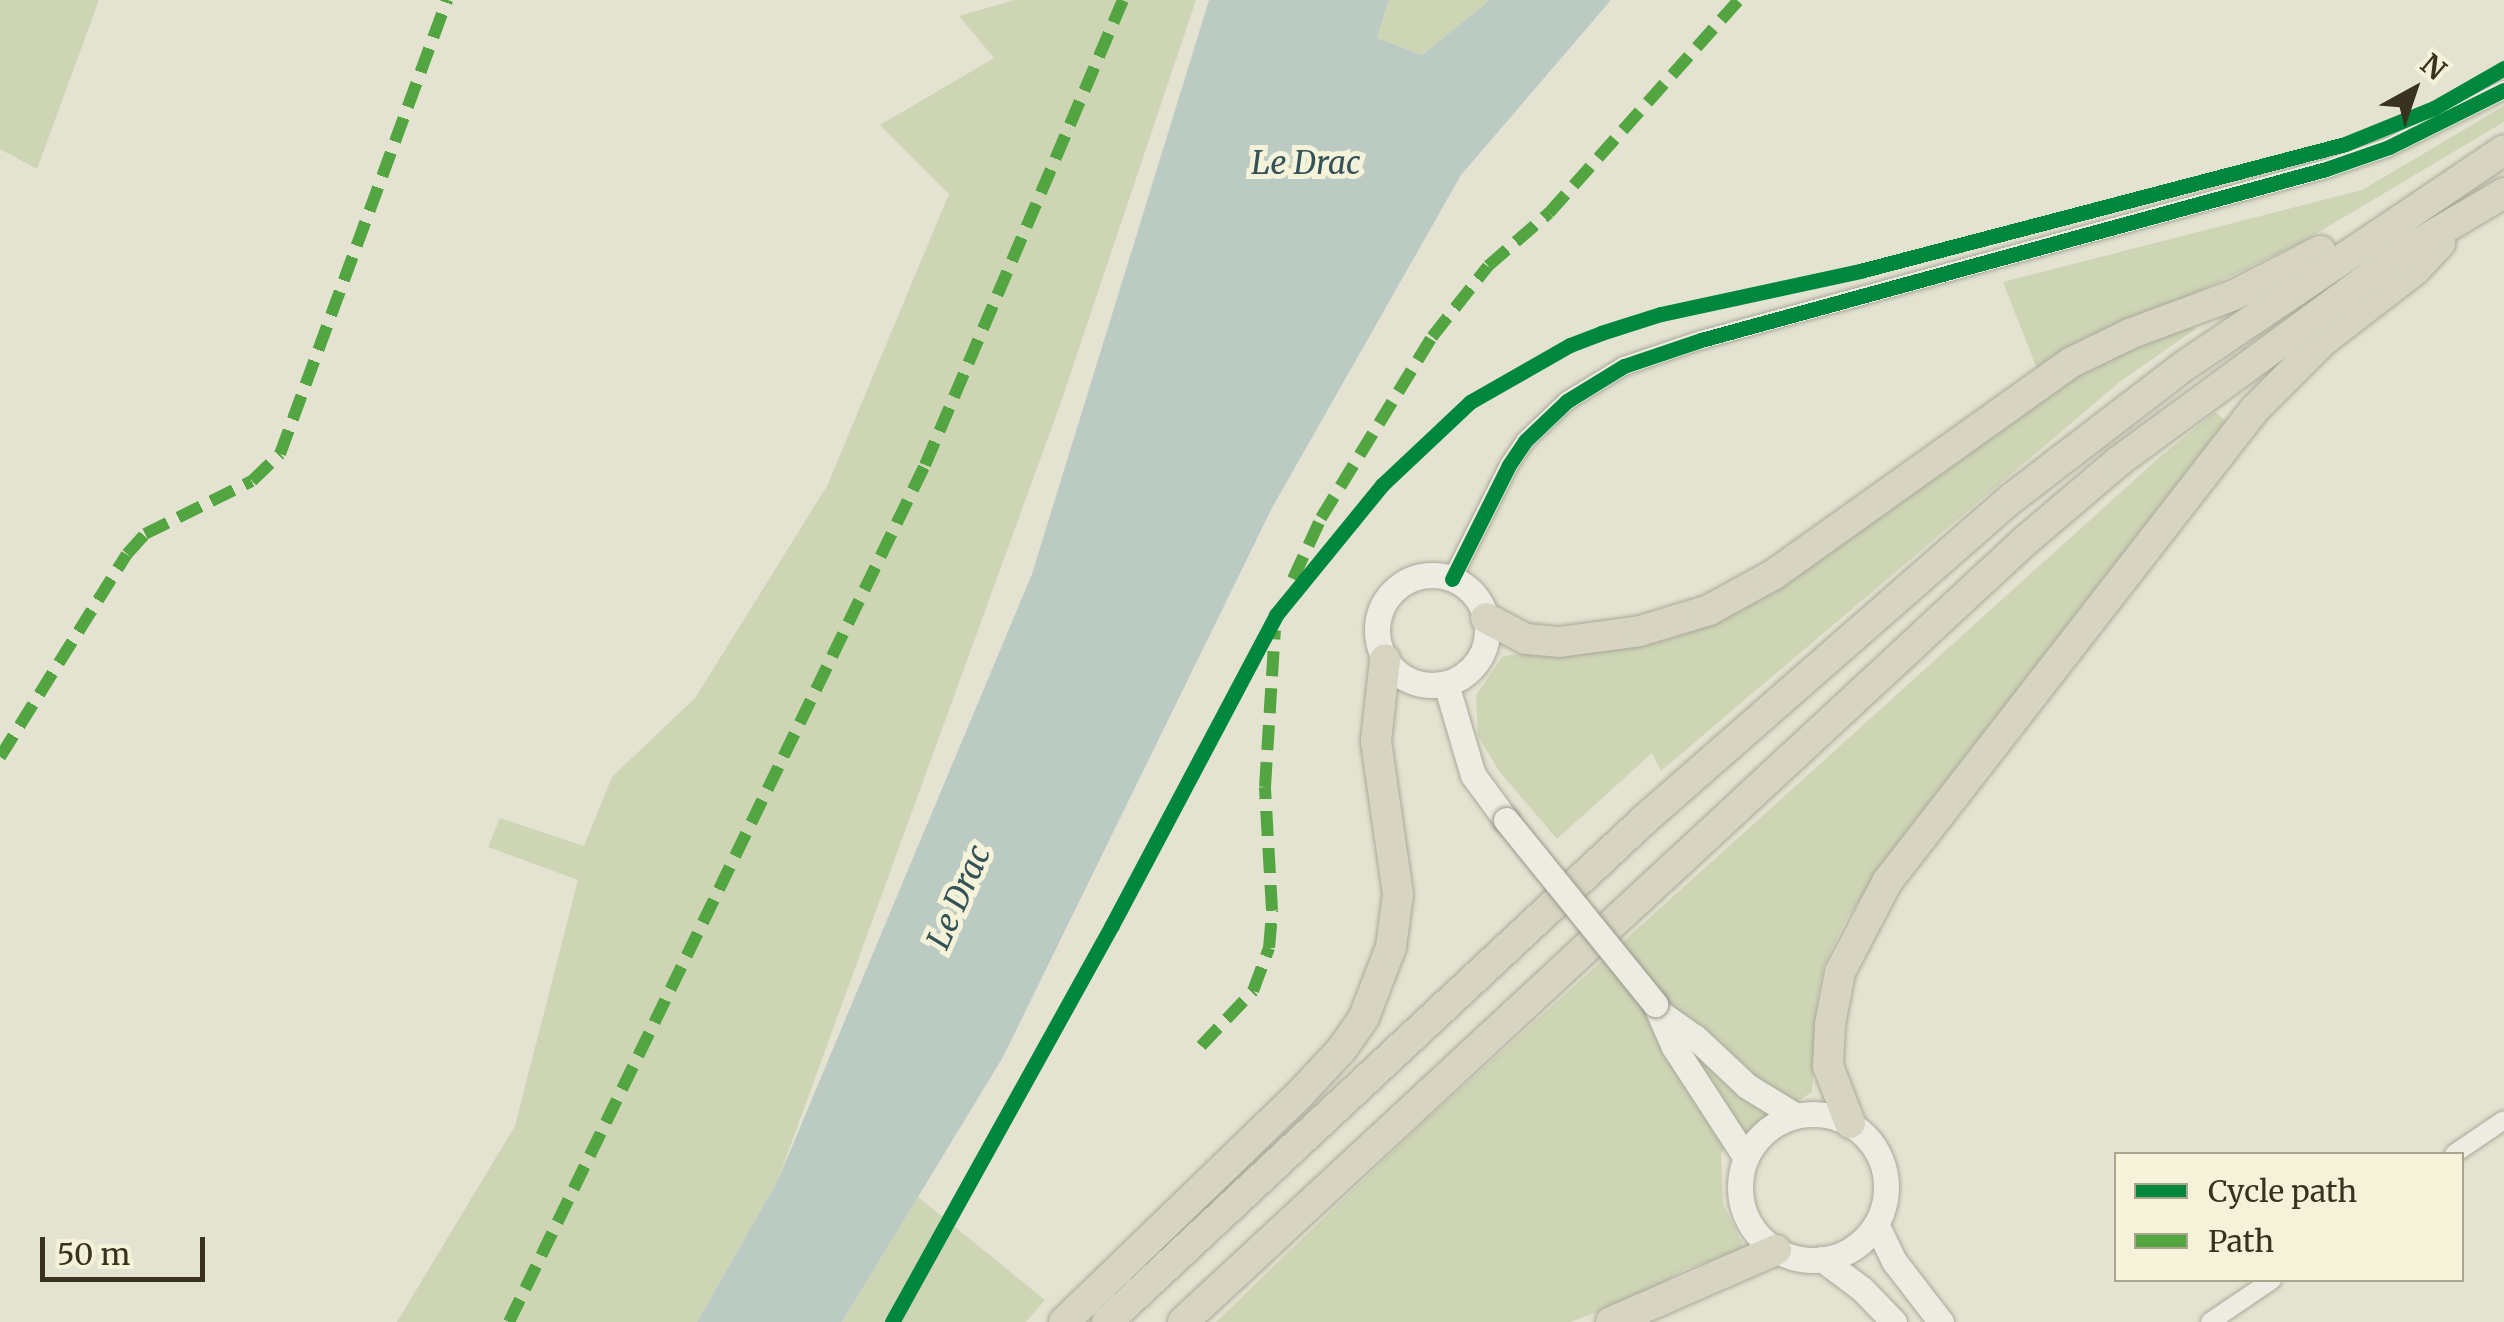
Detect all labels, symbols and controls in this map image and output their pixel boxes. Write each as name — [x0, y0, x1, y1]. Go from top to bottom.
north arrow — [2364, 40, 2464, 140]
text: N — [2413, 46, 2453, 88]
water label: Le Drac — [1251, 144, 1361, 182]
water label: Le Drac — [919, 839, 999, 955]
legend — [2114, 1152, 2464, 1282]
text: Cycle path — [2208, 1172, 2357, 1210]
scale bar — [45, 1217, 210, 1279]
text: Path — [2208, 1222, 2274, 1260]
text: 50 m — [57, 1235, 130, 1273]

